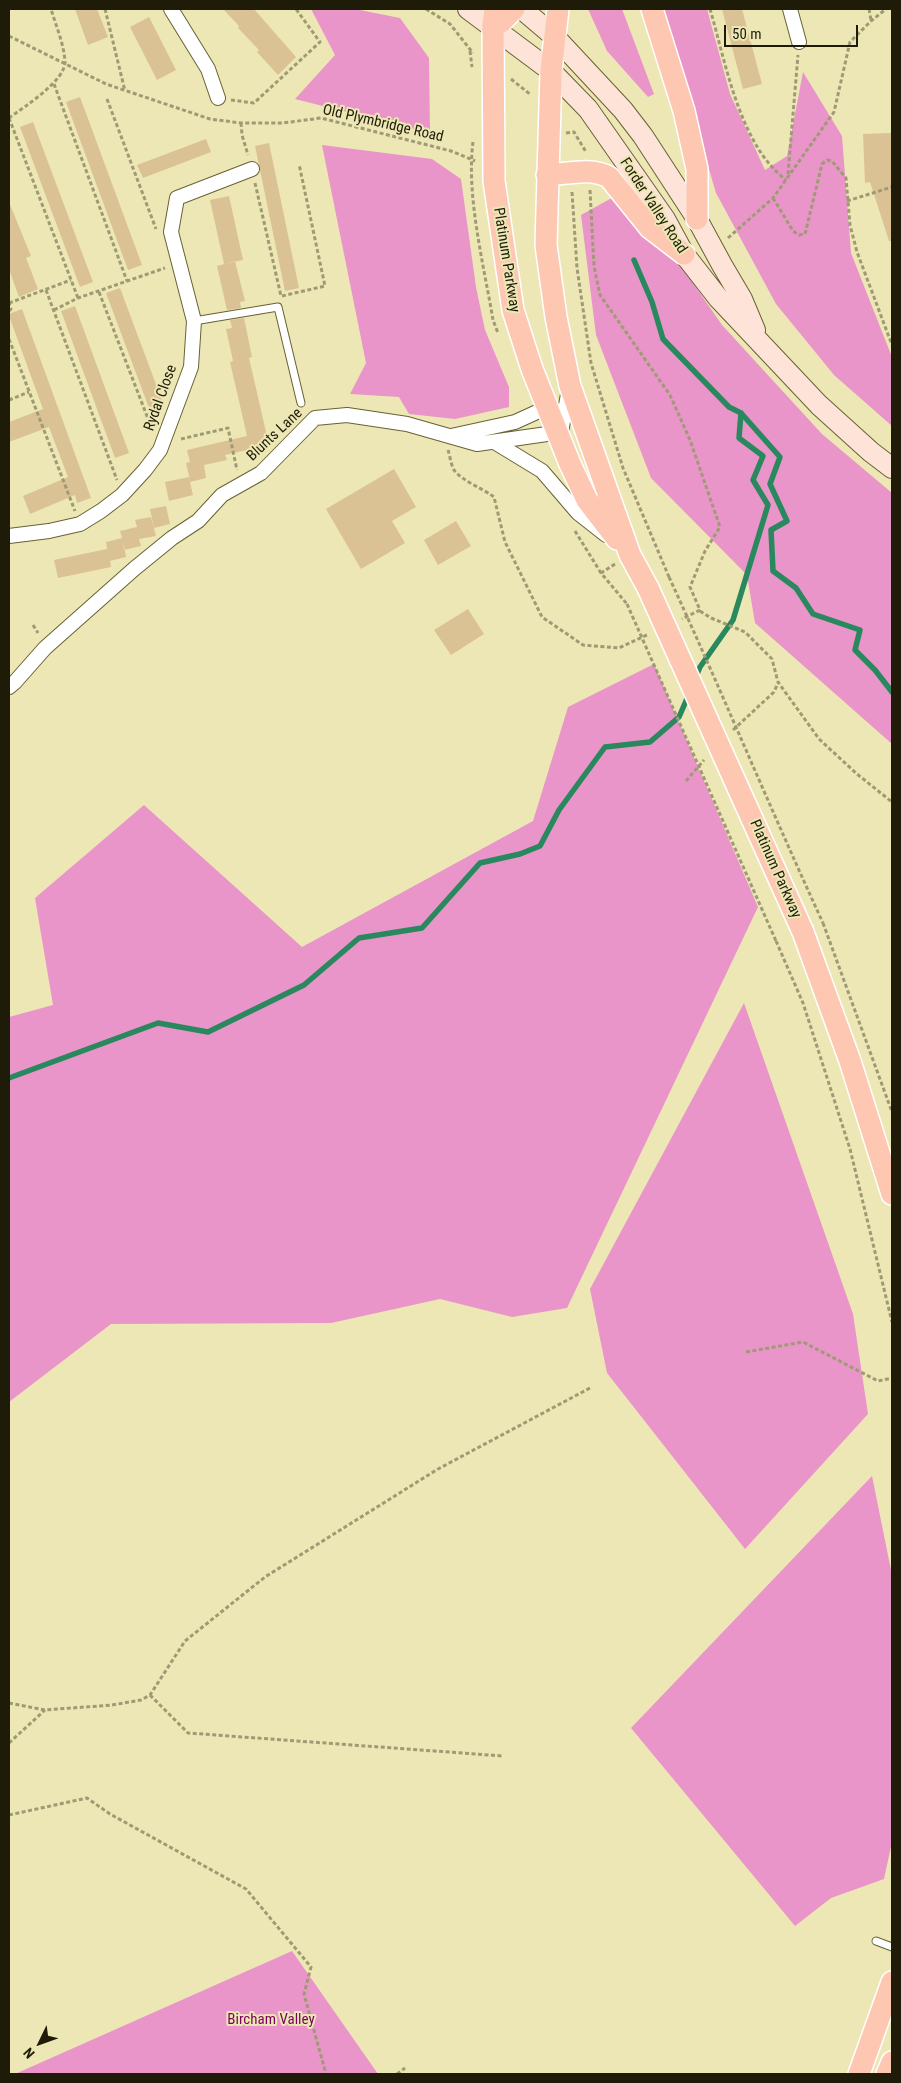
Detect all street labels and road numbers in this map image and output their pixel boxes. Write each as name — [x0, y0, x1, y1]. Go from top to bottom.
street label: Old Plymbridge Road — [321, 101, 445, 147]
street label: Forder Valley Road — [615, 155, 691, 257]
street label: Platinum Parkway — [489, 206, 523, 314]
street label: Rydal Close — [141, 363, 181, 433]
street label: Blunts Lane — [243, 405, 307, 465]
street label: Platinum Parkway — [745, 817, 805, 921]

